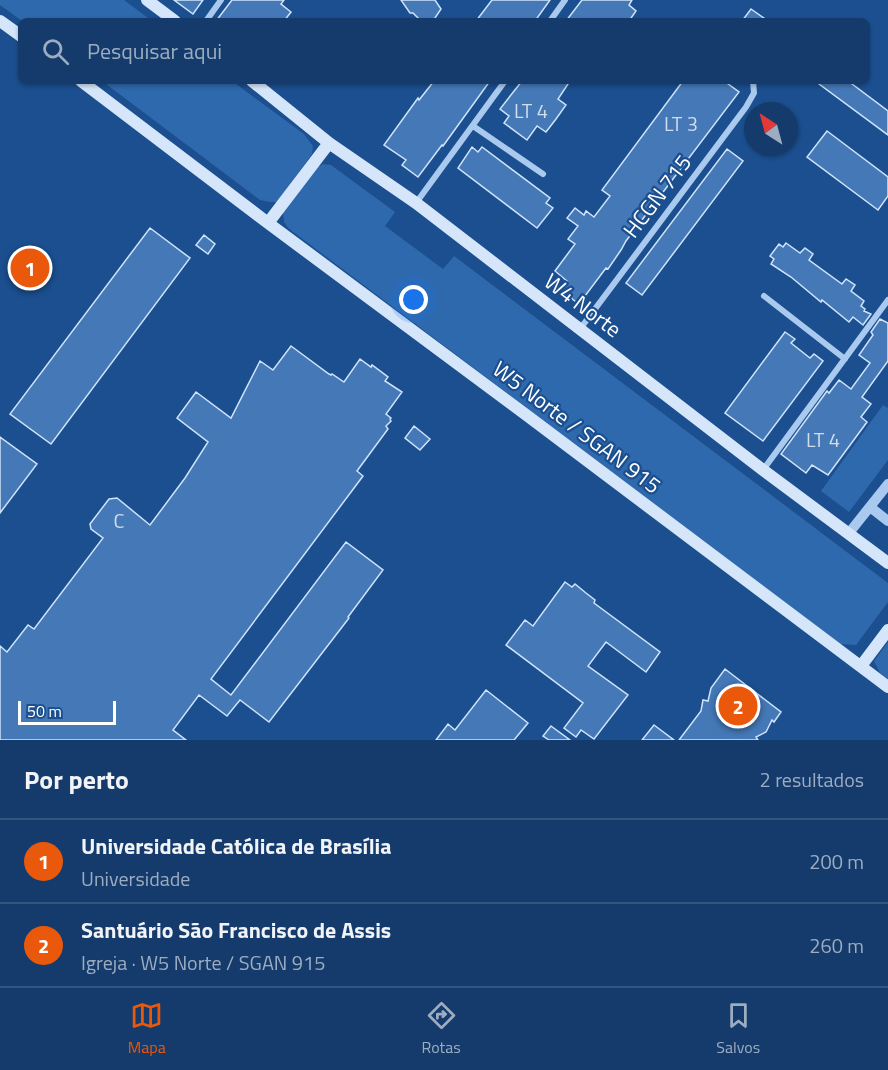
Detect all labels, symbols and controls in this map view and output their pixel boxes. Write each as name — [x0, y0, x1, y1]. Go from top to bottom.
search box — [18, 18, 870, 84]
text: Pesquisar aqui — [87, 34, 222, 68]
icon: search — [39, 35, 72, 68]
house number: LT 4 — [514, 95, 548, 126]
north arrow — [744, 102, 798, 156]
house number: LT 3 — [664, 108, 698, 139]
street label: HCGN 715 — [614, 147, 700, 245]
pin: 1 — [10, 246, 50, 290]
street label: W4 Norte — [537, 264, 629, 346]
your location — [399, 285, 428, 314]
street label: W5 Norte / SGAN 915 — [486, 352, 668, 502]
house number: LT 4 — [806, 424, 840, 455]
house number: C — [114, 505, 125, 536]
pin: 2 — [718, 684, 758, 728]
scale bar — [18, 698, 116, 726]
text: 50 m — [27, 699, 62, 723]
text: Por perto — [24, 760, 129, 799]
text: 2 resultados — [760, 764, 864, 795]
text: Universidade Católica de Brasília — [81, 829, 392, 863]
text: 1 — [38, 846, 49, 877]
text: 200 m — [809, 846, 864, 877]
text: Universidade — [81, 863, 190, 894]
text: Santuário São Francisco de Assis — [81, 913, 391, 947]
text: 2 — [38, 930, 49, 961]
text: 260 m — [809, 930, 864, 961]
text: Igreja · W5 Norte / SGAN 915 — [81, 947, 325, 978]
tab: Mapa — [128, 999, 166, 1059]
tab: Rotas — [421, 999, 461, 1059]
tab: Salvos — [716, 999, 760, 1059]

